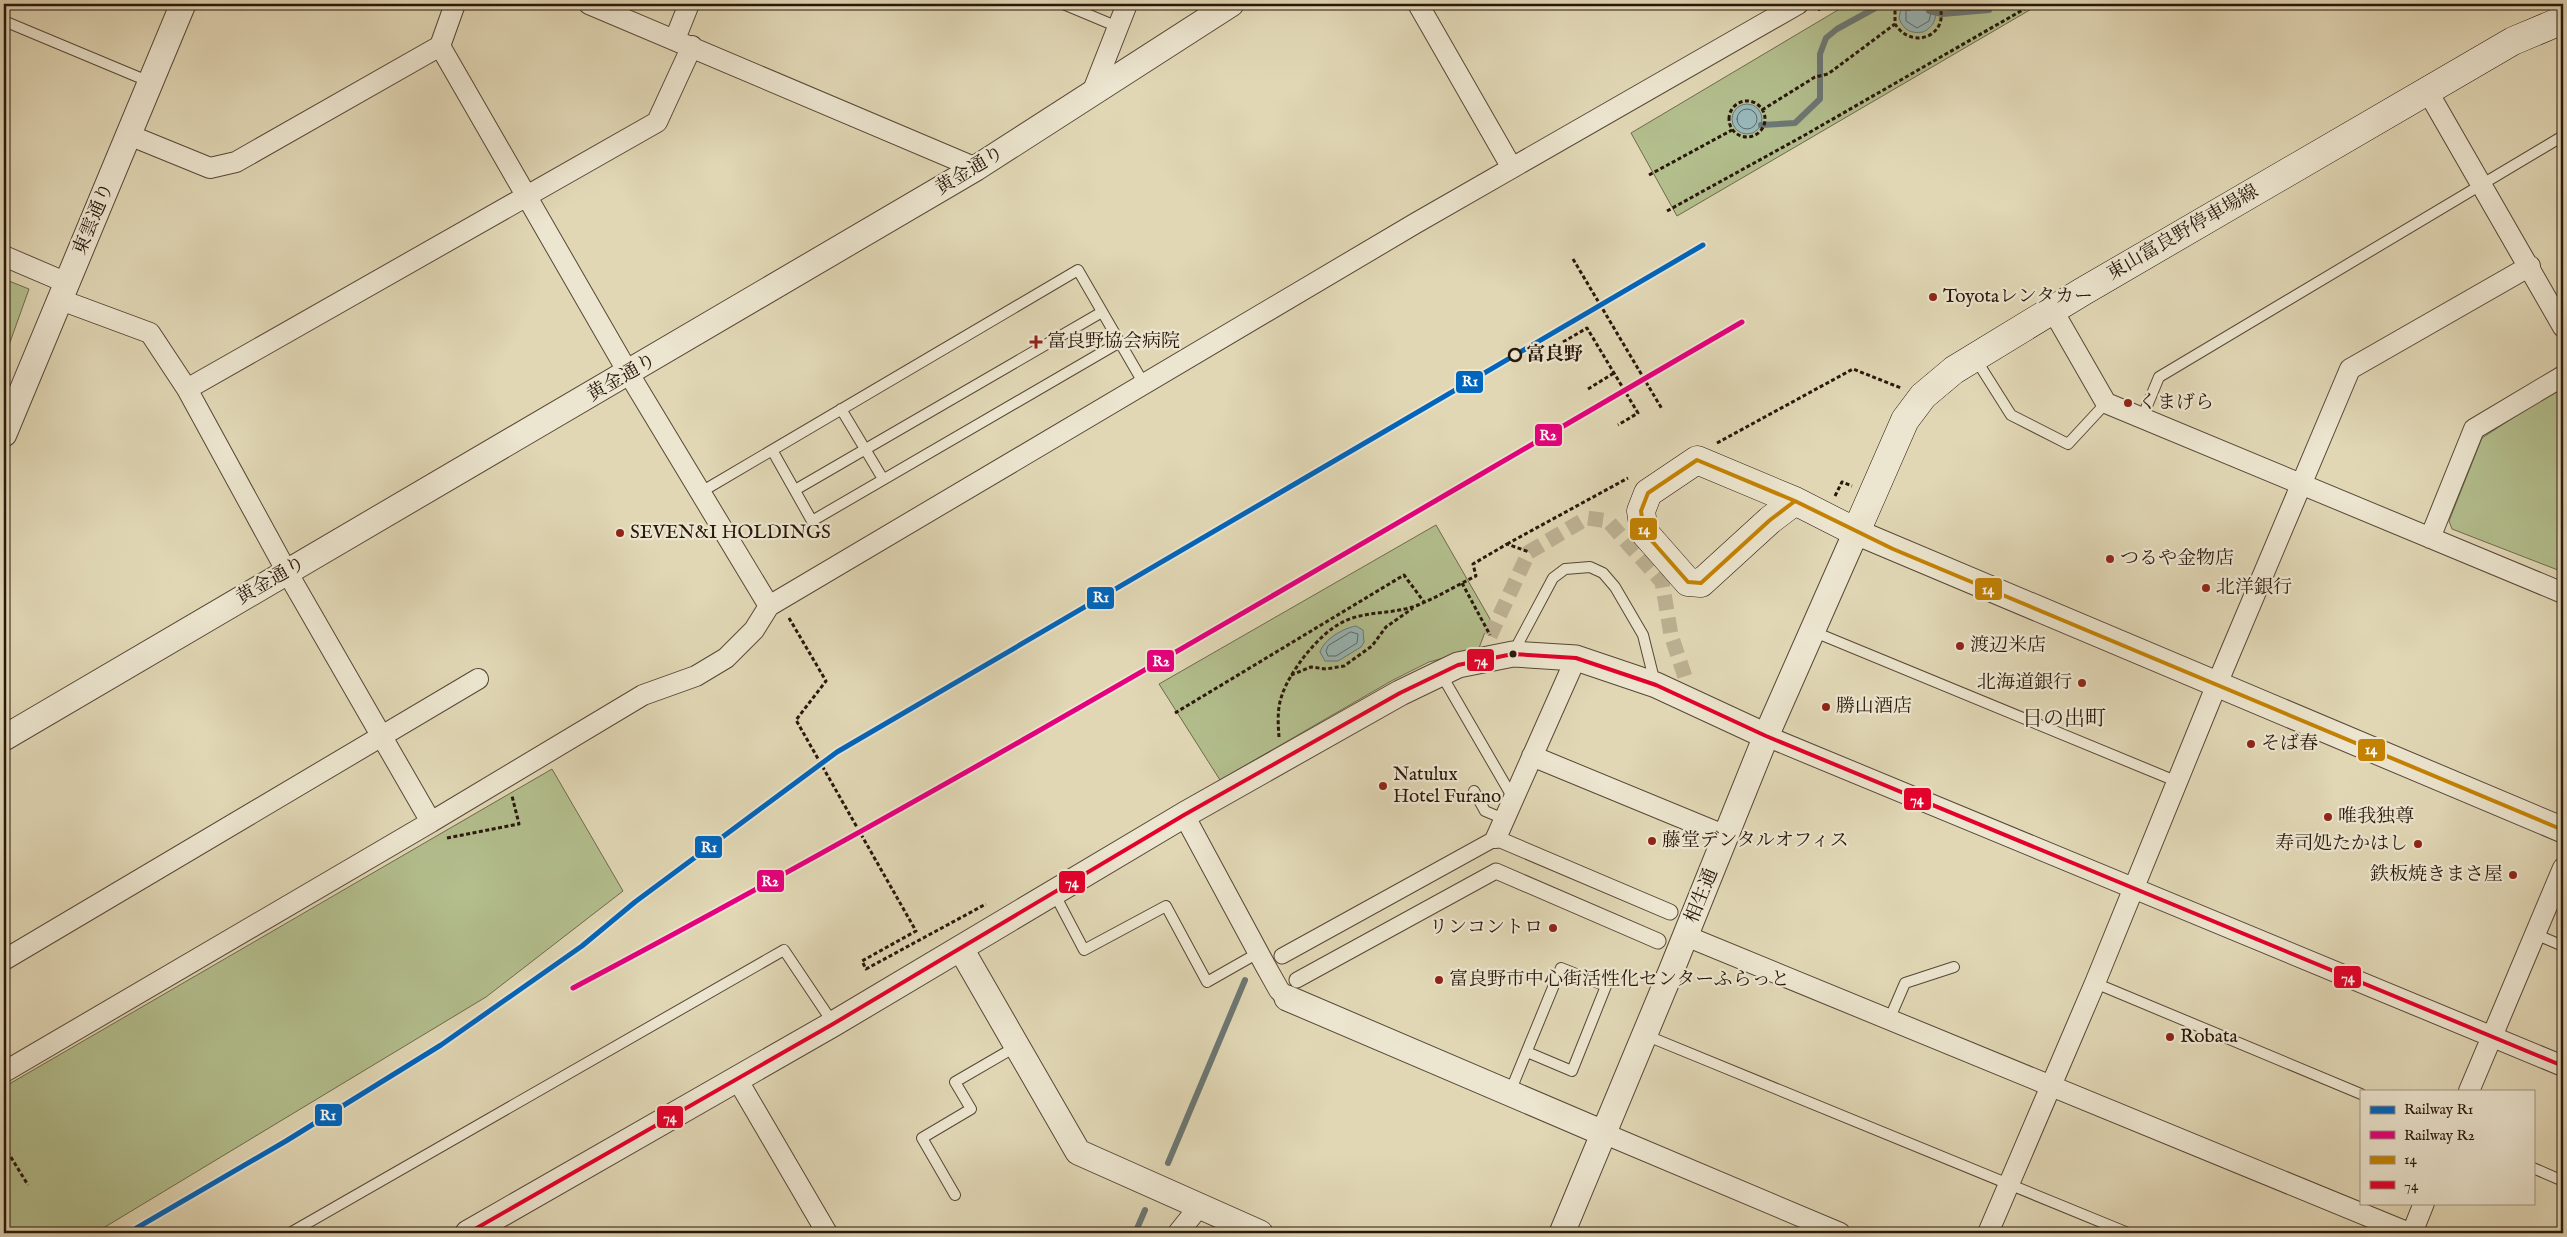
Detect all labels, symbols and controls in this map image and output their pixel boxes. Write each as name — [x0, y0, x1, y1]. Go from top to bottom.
street label: 黄金通り — [931, 141, 1009, 201]
street label: 東雲通り — [68, 179, 120, 259]
street label: 東山富良野停車場線 — [2103, 180, 2263, 286]
place label: Toyotaレンタカー — [1943, 285, 2093, 309]
marker: Toyotaレンタカー — [1927, 291, 1939, 303]
place label: 富良野協会病院 — [1047, 330, 1180, 354]
marker: 富良野協会病院 — [1029, 335, 1043, 349]
place label: 富良野 — [1526, 343, 1583, 367]
marker: 富良野 — [1508, 348, 1522, 362]
street label: 黄金通り — [583, 349, 661, 407]
line badge: R1 — [1455, 370, 1484, 394]
text: R1 — [1462, 373, 1478, 391]
place label: くまげら — [2138, 391, 2214, 415]
marker: くまげら — [2122, 397, 2134, 409]
line badge: R2 — [1534, 423, 1563, 447]
text: R2 — [1539, 427, 1557, 445]
line badge: 14 — [1629, 517, 1658, 541]
place label: SEVEN&I HOLDINGS — [630, 521, 831, 545]
text: 14 — [1638, 521, 1651, 539]
marker: SEVEN&I HOLDINGS — [614, 527, 626, 539]
place label: つるや金物店 — [2120, 547, 2234, 571]
street label: 黄金通り — [232, 552, 310, 610]
marker: つるや金物店 — [2104, 553, 2116, 565]
place label: 北洋銀行 — [2216, 576, 2292, 600]
line badge: 14 — [1974, 577, 2003, 601]
text: 14 — [1982, 581, 1995, 599]
marker: 北洋銀行 — [2200, 582, 2212, 594]
line badge: R1 — [1086, 586, 1115, 610]
text: R1 — [1093, 589, 1109, 607]
place label: 渡辺米店 — [1970, 634, 2046, 658]
marker: 渡辺米店 — [1954, 640, 1966, 652]
line badge: 74 — [1466, 648, 1495, 672]
line badge: R2 — [1146, 649, 1175, 673]
unlabelled marker — [1508, 649, 1518, 659]
text: 74 — [1474, 652, 1489, 670]
text: R2 — [1152, 653, 1170, 671]
place label: 北海道銀行 — [1977, 671, 2072, 695]
marker: 北海道銀行 — [2076, 677, 2088, 689]
place label: 勝山酒店 — [1836, 695, 1912, 719]
marker: 勝山酒店 — [1820, 701, 1832, 713]
district label: 日の出町 — [2022, 706, 2106, 733]
place label: そば春 — [2261, 732, 2318, 756]
marker: そば春 — [2245, 738, 2257, 750]
line badge: 14 — [2357, 738, 2386, 762]
text: 14 — [2365, 741, 2378, 759]
place label: Natulux Hotel Furano — [1393, 763, 1501, 809]
marker: Natulux Hotel Furano — [1377, 780, 1389, 792]
line badge: 74 — [1903, 787, 1932, 811]
text: 74 — [1910, 791, 1925, 809]
place label: 唯我独尊 — [2338, 805, 2414, 829]
marker: 唯我独尊 — [2322, 811, 2334, 823]
place label: 藤堂デンタルオフィス — [1662, 829, 1849, 853]
place label: 寿司処たかはし — [2275, 832, 2408, 856]
line badge: R1 — [694, 835, 723, 859]
marker: 藤堂デンタルオフィス — [1646, 835, 1658, 847]
marker: 寿司処たかはし — [2412, 838, 2424, 850]
text: R1 — [701, 839, 717, 857]
place label: 鉄板焼きまさ屋 — [2370, 863, 2503, 887]
street label: 相生通 — [1680, 865, 1724, 927]
line badge: R2 — [756, 869, 785, 893]
marker: 鉄板焼きまさ屋 — [2507, 869, 2519, 881]
line badge: 74 — [1058, 870, 1086, 894]
text: R2 — [761, 873, 779, 891]
text: 74 — [1065, 874, 1080, 892]
place label: リンコントロ — [1429, 916, 1543, 940]
marker: リンコントロ — [1547, 922, 1559, 934]
line badge: 74 — [2333, 965, 2362, 989]
place label: 富良野市中心街活性化センターふらっと — [1449, 968, 1790, 992]
text: 74 — [2341, 969, 2356, 987]
marker: 富良野市中心街活性化センターふらっと — [1433, 974, 1445, 986]
place label: Robata — [2180, 1025, 2238, 1049]
marker: Robata — [2164, 1031, 2176, 1043]
legend — [2360, 1090, 2534, 1204]
text: Railway R1 — [2404, 1100, 2473, 1119]
line badge: R1 — [314, 1103, 343, 1127]
line badge: 74 — [656, 1105, 684, 1129]
text: R1 — [320, 1107, 336, 1125]
text: 74 — [663, 1109, 678, 1127]
text: Railway R2 — [2404, 1126, 2475, 1145]
text: 14 — [2404, 1150, 2418, 1169]
text: 74 — [2404, 1176, 2419, 1195]

